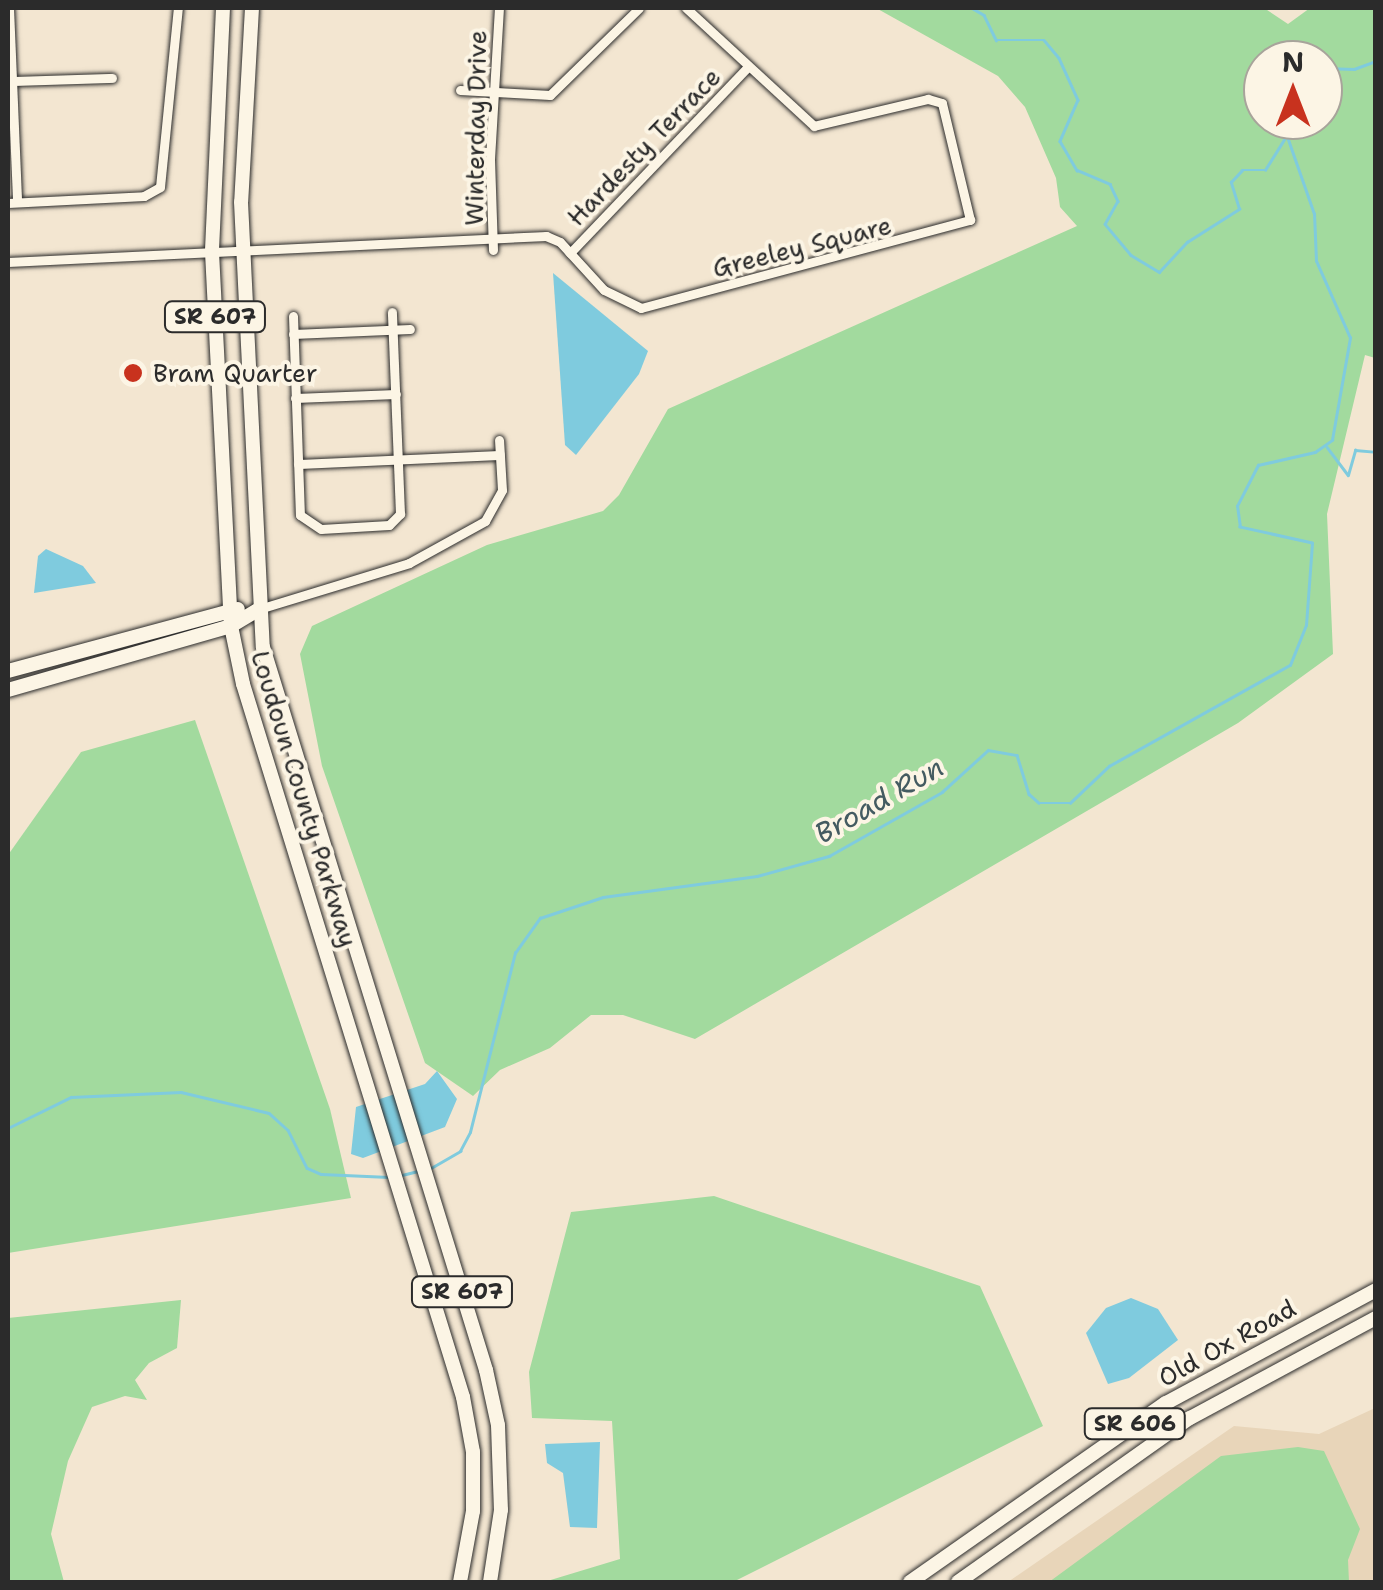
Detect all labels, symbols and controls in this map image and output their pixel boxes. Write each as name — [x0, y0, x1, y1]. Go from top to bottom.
street label: Winterday Drive — [459, 30, 493, 226]
north arrow — [1243, 40, 1343, 140]
text: N — [1282, 43, 1304, 81]
street label: Hardesty Terrace — [561, 62, 727, 232]
street label: Greeley Square — [709, 210, 895, 284]
road number: SR 607 — [162, 300, 268, 334]
place label: Bram Quarter — [153, 358, 318, 388]
marker: Bram Quarter — [122, 362, 144, 384]
street label: Loudoun County Parkway — [245, 647, 363, 951]
water label: Broad Run — [809, 750, 949, 850]
road number: SR 607 — [410, 1275, 514, 1309]
street label: Old Ox Road — [1153, 1293, 1301, 1393]
road number: SR 606 — [1082, 1407, 1188, 1441]

